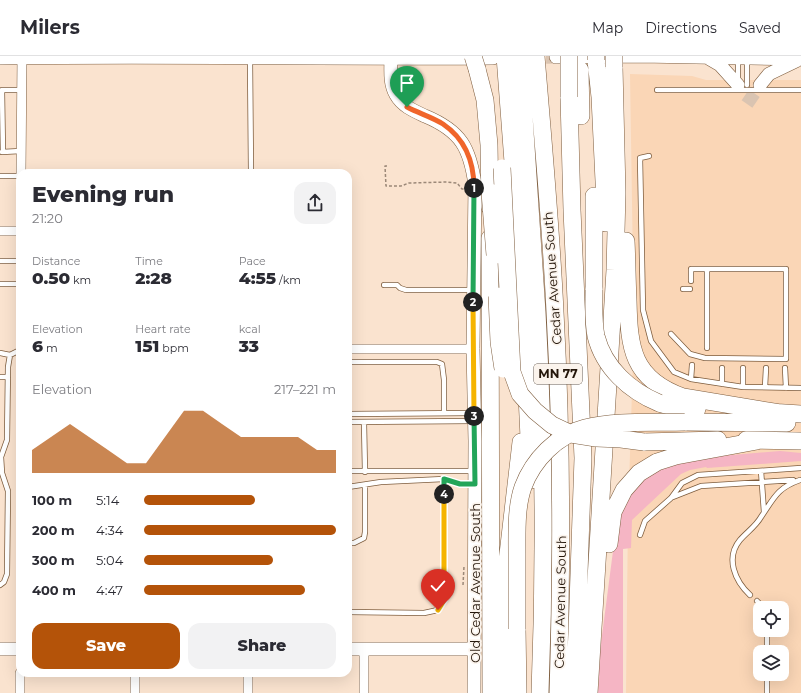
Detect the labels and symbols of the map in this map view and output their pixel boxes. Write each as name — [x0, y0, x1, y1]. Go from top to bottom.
pin — [390, 66, 424, 107]
pin: 1 — [464, 178, 484, 198]
street label: Cedar Avenue South — [539, 211, 565, 345]
pin: 2 — [463, 292, 483, 312]
road number: MN 77 — [534, 364, 582, 384]
pin: 3 — [464, 406, 484, 426]
pin: 4 — [434, 484, 454, 504]
street label: Old Cedar Avenue South — [467, 503, 483, 663]
street label: Cedar Avenue South — [551, 535, 569, 669]
pin — [421, 569, 455, 610]

